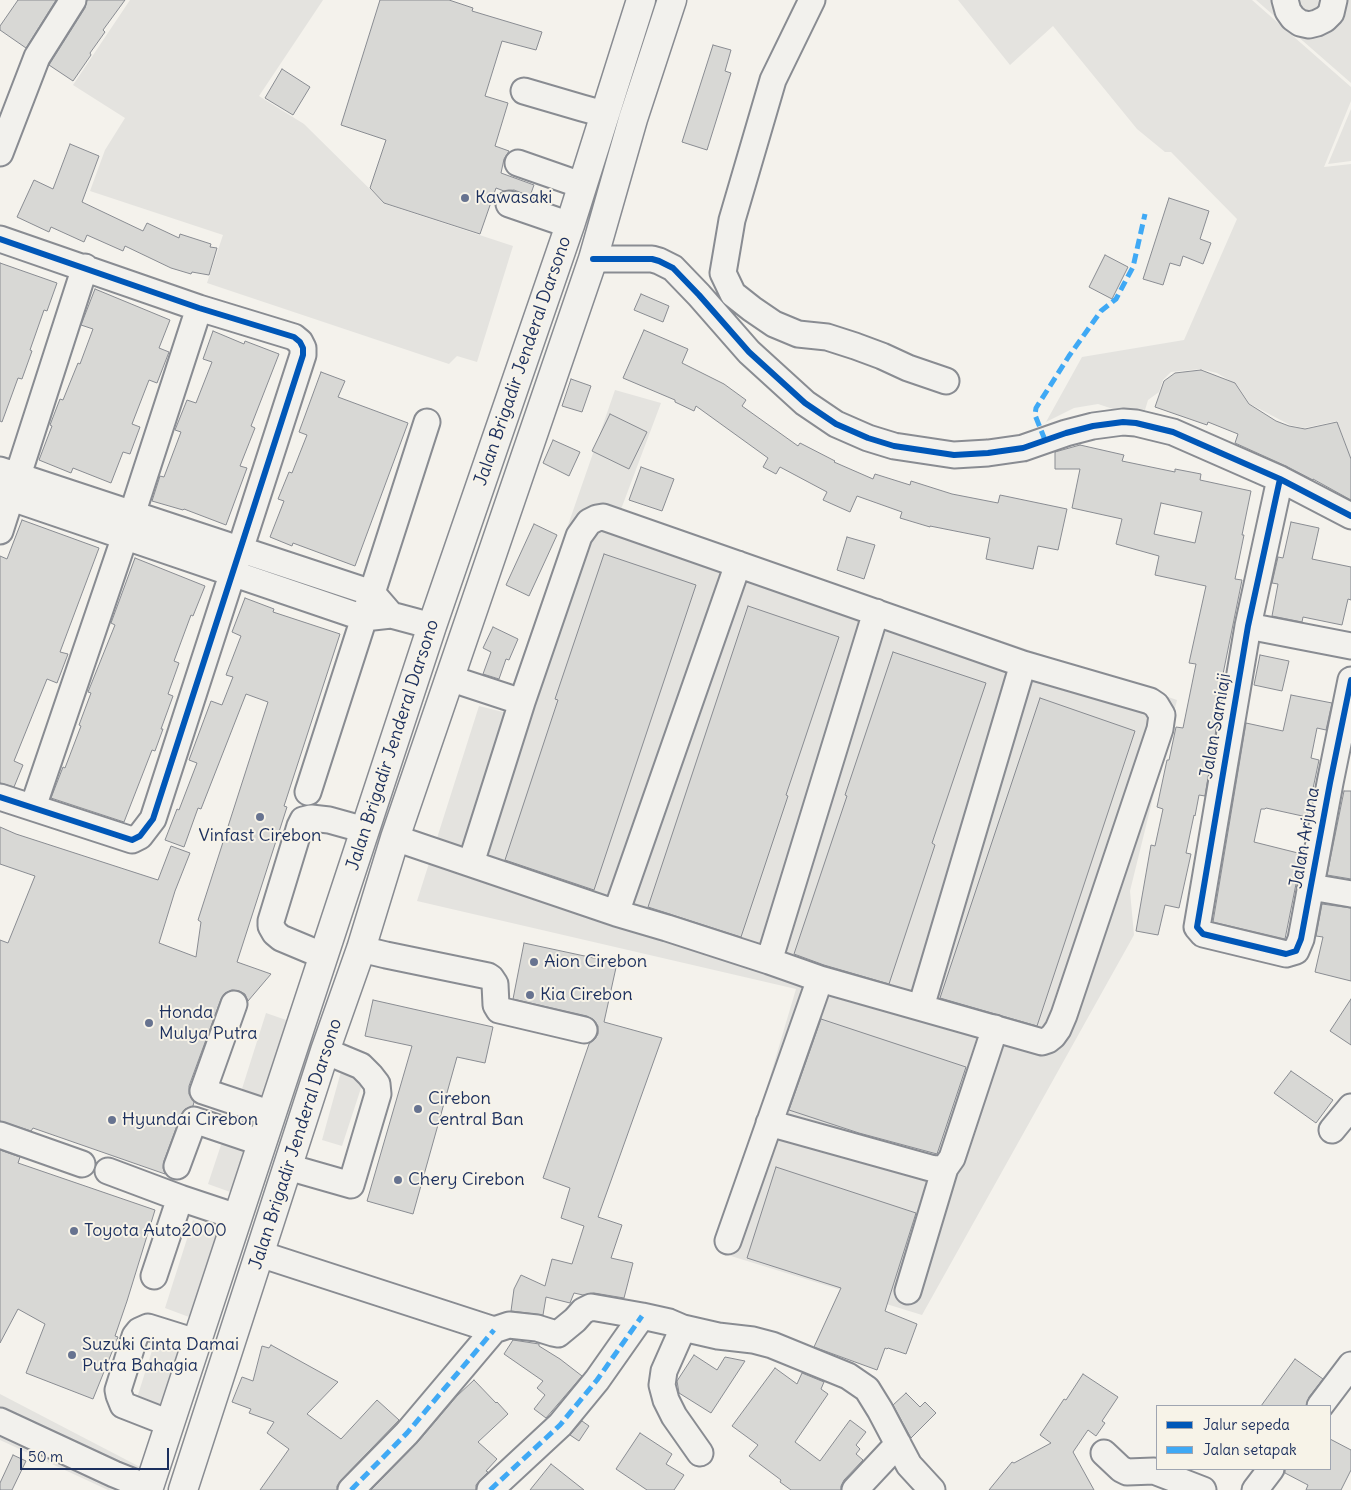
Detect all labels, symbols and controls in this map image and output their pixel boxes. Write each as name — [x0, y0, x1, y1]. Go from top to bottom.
place label: Kawasaki — [475, 187, 552, 209]
marker: Kawasaki — [459, 192, 471, 204]
street label: Jalan Brigadir Jenderal Darsono — [470, 233, 576, 489]
street label: Jalan Brigadir Jenderal Darsono — [342, 617, 444, 873]
street label: Jalan Samiaji — [1196, 672, 1236, 780]
street label: Jalan Arjuna — [1285, 786, 1325, 890]
marker: Vinfast Cirebon — [254, 811, 266, 823]
place label: Vinfast Cirebon — [199, 825, 321, 847]
place label: Aion Cirebon — [544, 951, 647, 973]
marker: Aion Cirebon — [528, 956, 540, 968]
place label: Kia Cirebon — [540, 984, 633, 1006]
marker: Kia Cirebon — [524, 989, 536, 1001]
place label: Honda Mulya Putra — [159, 1002, 258, 1044]
street label: Jalan Brigadir Jenderal Darsono — [245, 1016, 347, 1272]
marker: Honda Mulya Putra — [143, 1017, 155, 1029]
place label: Cirebon Central Ban — [428, 1088, 524, 1130]
marker: Cirebon Central Ban — [412, 1103, 424, 1115]
place label: Hyundai Cirebon — [122, 1109, 258, 1131]
marker: Hyundai Cirebon — [106, 1114, 118, 1126]
place label: Chery Cirebon — [408, 1169, 525, 1191]
marker: Chery Cirebon — [392, 1174, 404, 1186]
place label: Toyota Auto2000 — [84, 1220, 227, 1242]
marker: Toyota Auto2000 — [68, 1225, 80, 1237]
place label: Suzuki Cinta Damai Putra Bahagia — [82, 1334, 239, 1376]
marker: Suzuki Cinta Damai Putra Bahagia — [66, 1349, 78, 1361]
legend — [1156, 1405, 1331, 1470]
text: Jalur sepeda — [1203, 1415, 1290, 1434]
scale bar — [22, 1438, 171, 1470]
text: Jalan setapak — [1203, 1440, 1297, 1459]
text: 50 m — [28, 1447, 63, 1466]

